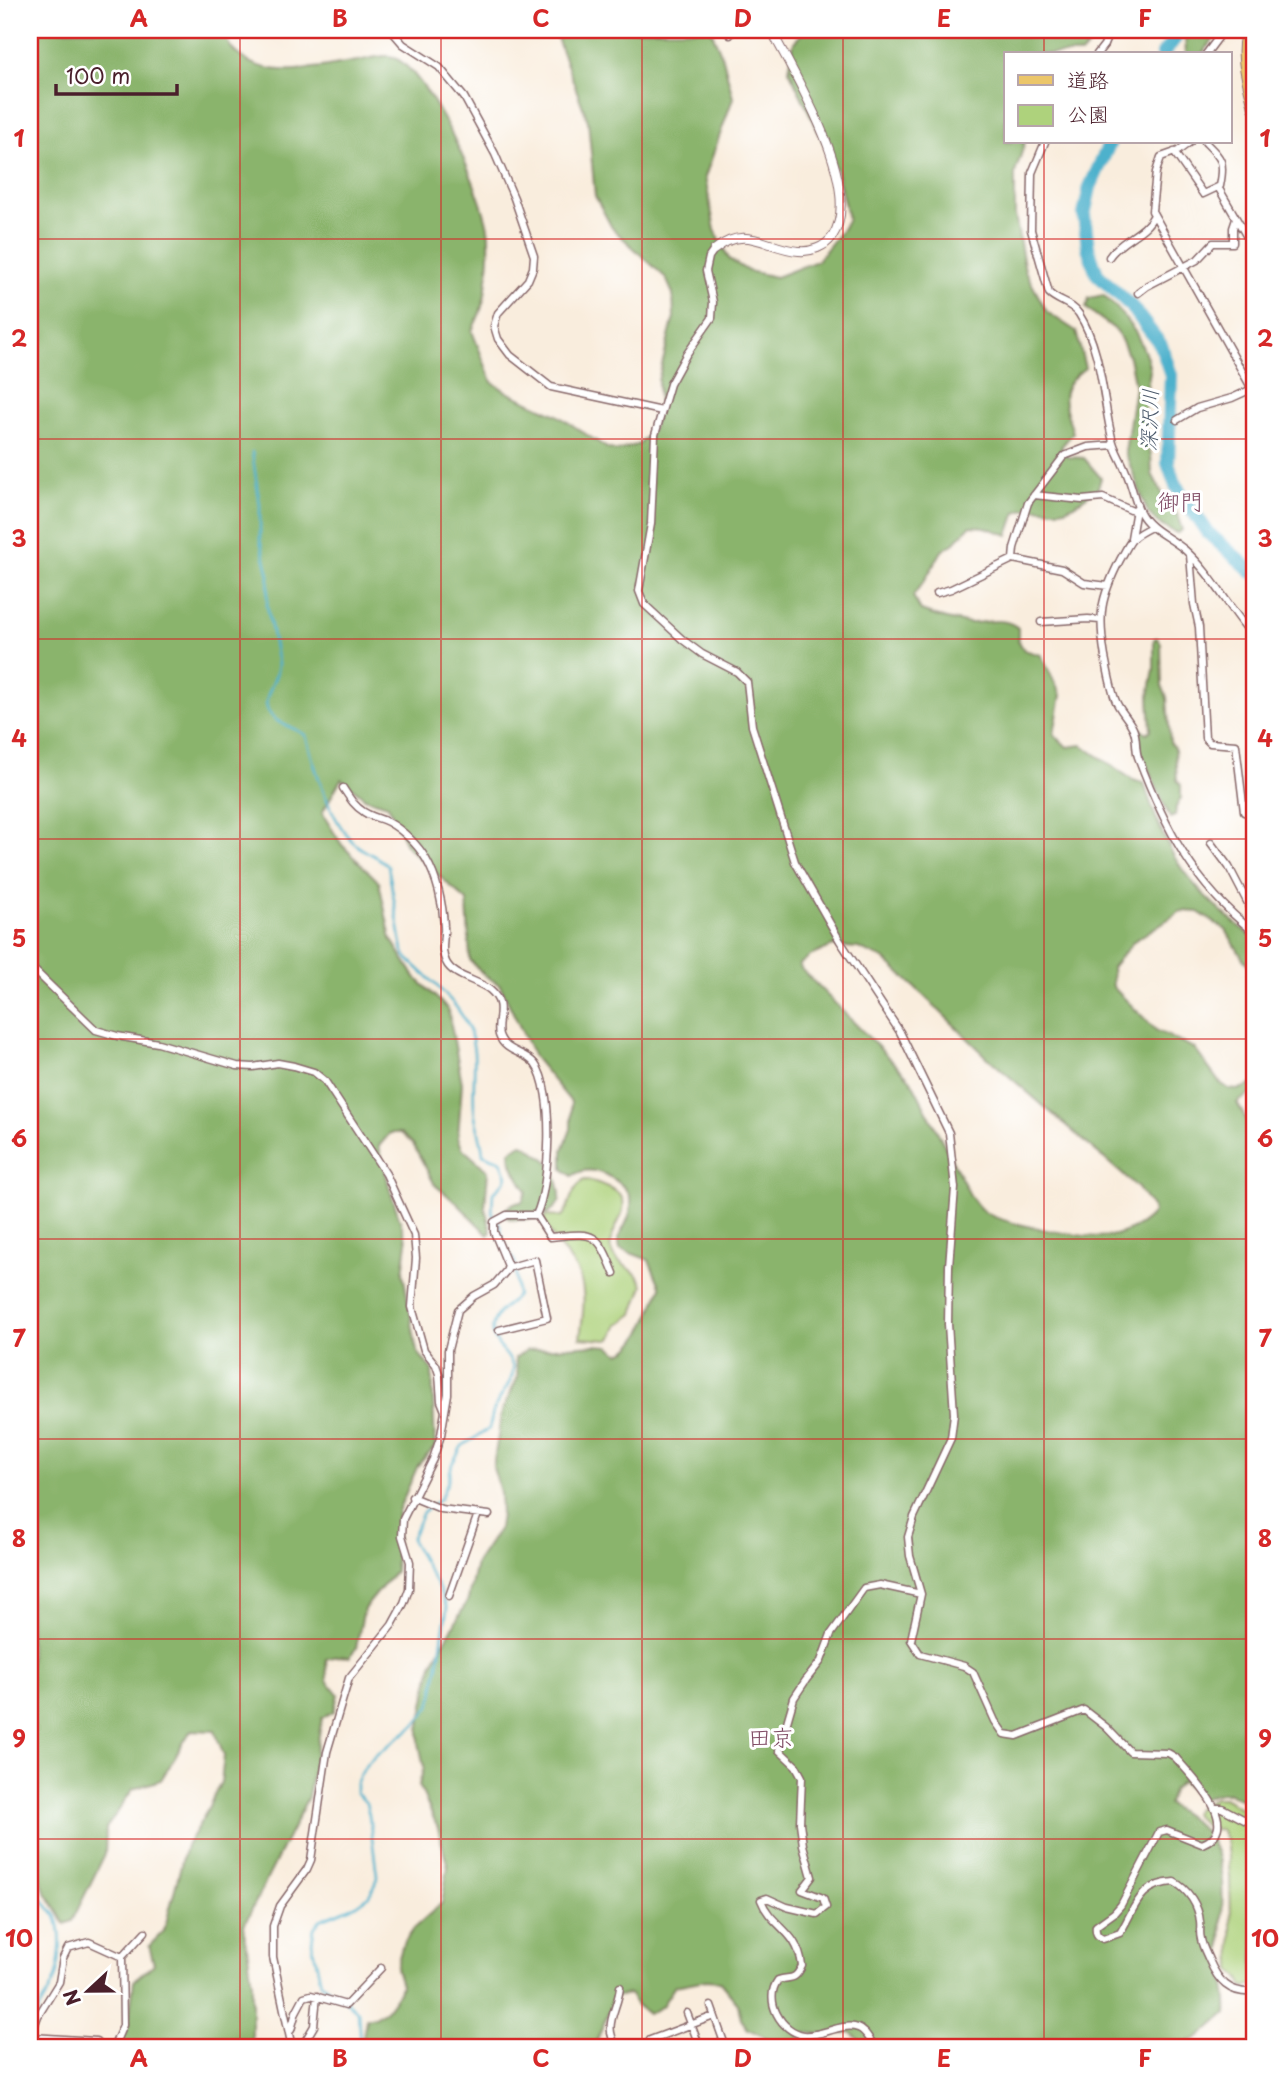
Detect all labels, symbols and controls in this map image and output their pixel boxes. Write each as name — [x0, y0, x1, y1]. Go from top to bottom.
text: A — [130, 0, 148, 35]
text: B — [332, 0, 348, 35]
text: C — [532, 0, 550, 35]
text: D — [734, 0, 752, 35]
text: E — [937, 0, 951, 35]
text: F — [1138, 0, 1152, 35]
scale bar — [56, 52, 177, 96]
legend — [1004, 52, 1232, 144]
text: 100 m — [66, 59, 130, 91]
text: 道路 — [1067, 63, 1109, 95]
text: 公園 — [1067, 97, 1109, 129]
text: 1 — [14, 120, 25, 155]
text: 1 — [1260, 120, 1271, 155]
text: 2 — [11, 320, 27, 355]
text: 2 — [1257, 320, 1273, 355]
water label: 深沢川 — [1131, 388, 1165, 452]
district label: 御門 — [1157, 483, 1203, 518]
text: 3 — [11, 520, 27, 555]
text: 3 — [1257, 520, 1273, 555]
text: 4 — [11, 720, 27, 755]
text: 4 — [1257, 720, 1273, 755]
text: 5 — [12, 920, 26, 955]
text: 5 — [1258, 920, 1272, 955]
text: 6 — [11, 1120, 27, 1155]
text: 6 — [1257, 1120, 1273, 1155]
text: 7 — [12, 1320, 26, 1355]
text: 7 — [1258, 1320, 1272, 1355]
text: 8 — [12, 1520, 26, 1555]
text: 8 — [1258, 1520, 1272, 1555]
district label: 田京 — [748, 1719, 794, 1754]
text: 9 — [12, 1720, 26, 1755]
text: 9 — [1258, 1720, 1272, 1755]
text: 10 — [5, 1920, 33, 1955]
text: 10 — [1251, 1920, 1279, 1955]
north arrow — [52, 1955, 122, 2025]
text: N — [56, 1986, 87, 2010]
text: A — [130, 2040, 148, 2075]
text: B — [332, 2040, 348, 2075]
text: C — [532, 2040, 550, 2075]
text: D — [734, 2040, 752, 2075]
text: E — [937, 2040, 951, 2075]
text: F — [1138, 2040, 1152, 2075]

